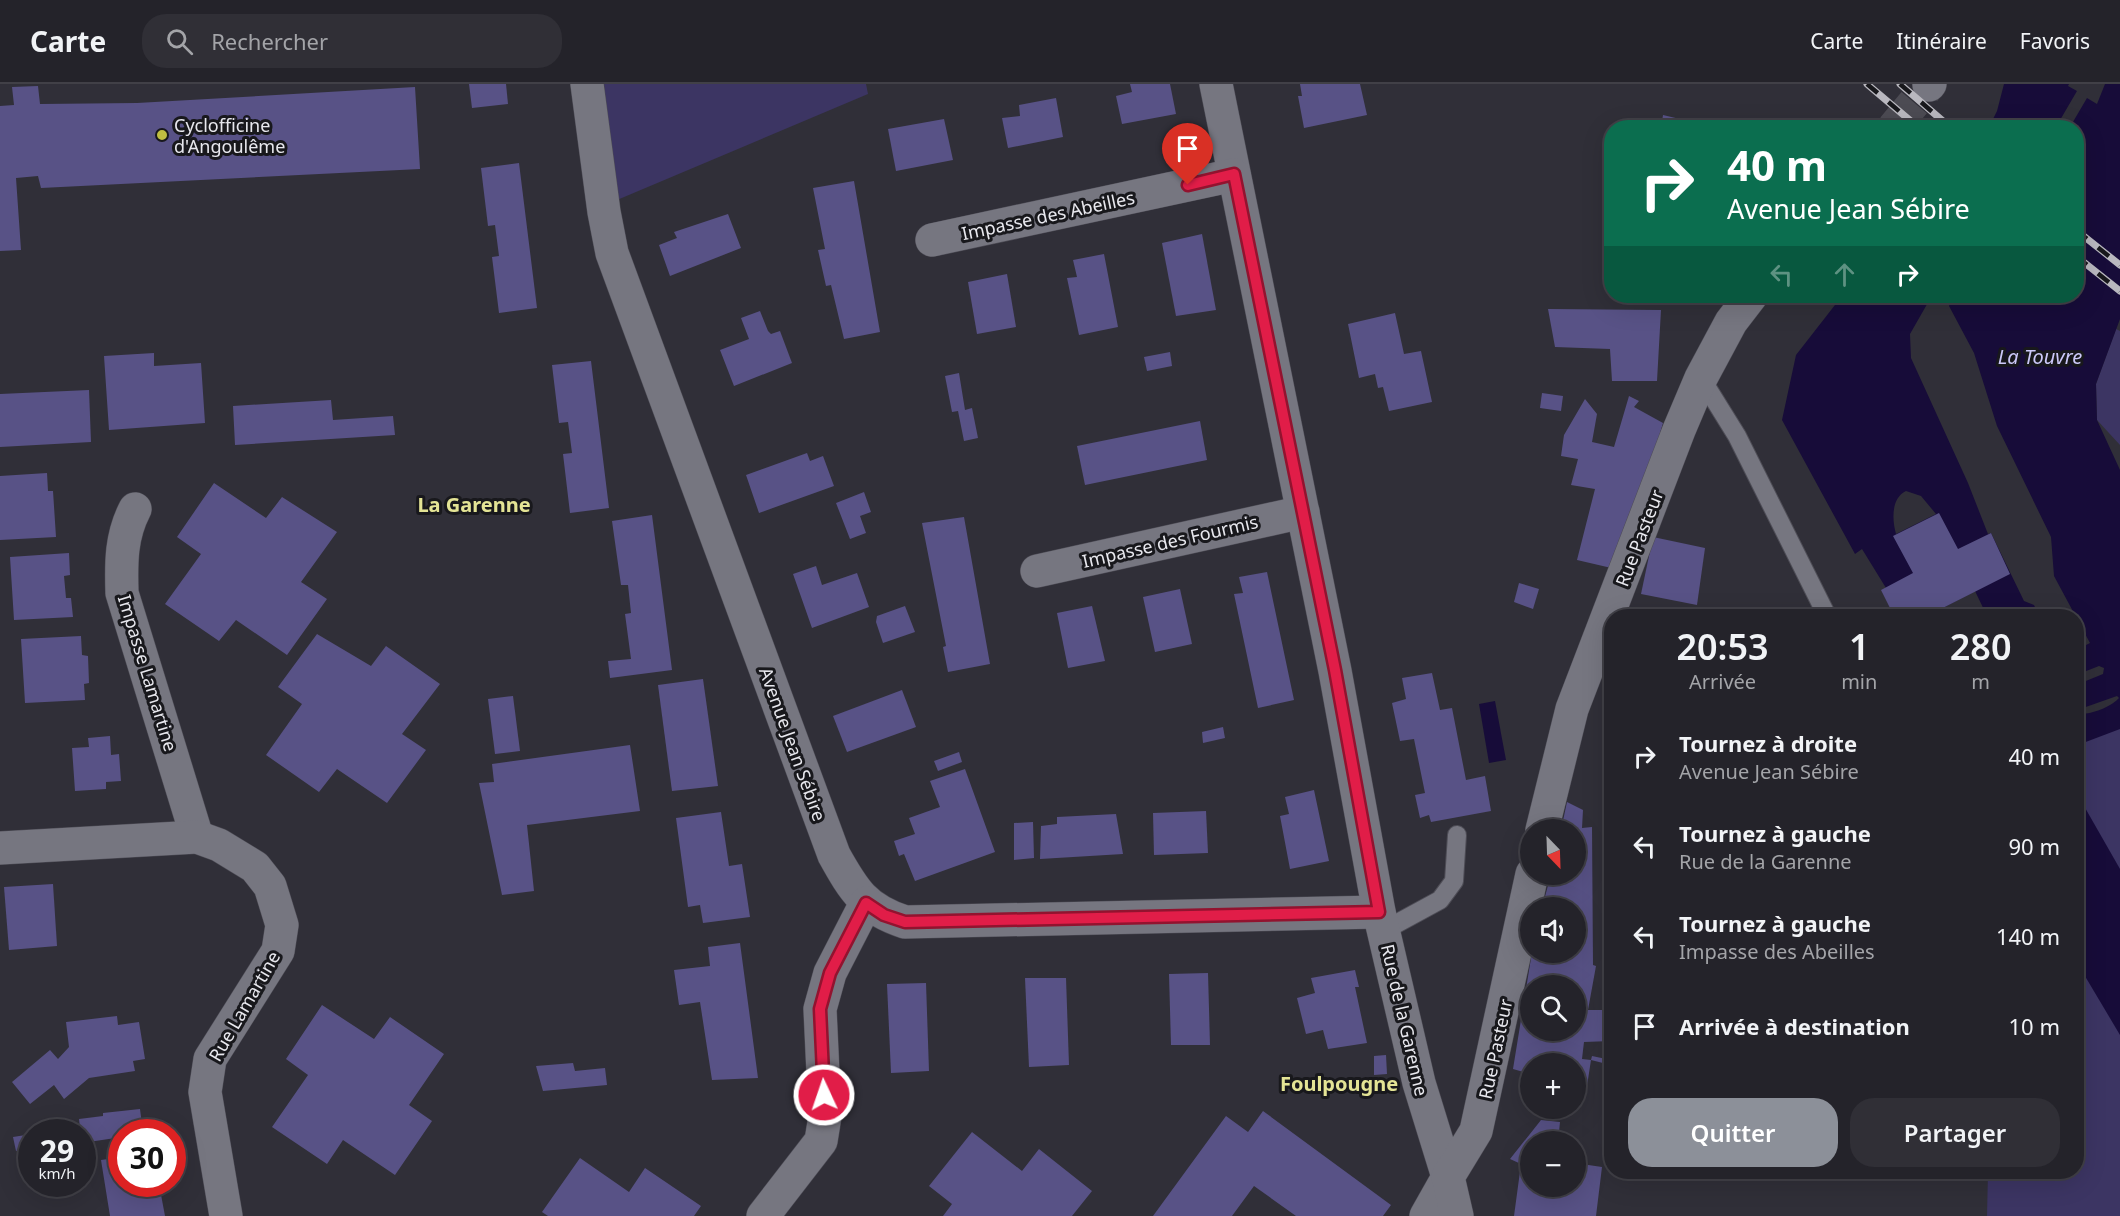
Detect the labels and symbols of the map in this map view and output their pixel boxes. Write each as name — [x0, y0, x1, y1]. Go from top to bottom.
place label: Cyclofficine d'Angoulême — [174, 113, 285, 158]
pin — [1162, 123, 1213, 185]
marker: Cyclofficine d'Angoulême — [155, 128, 169, 142]
street label: Impasse des Abeilles — [959, 185, 1137, 245]
water label: La Touvre — [1998, 343, 2082, 370]
street label: Rue Pasteur — [1610, 486, 1669, 590]
district label: La Garenne — [417, 491, 531, 518]
street label: Impasse des Fourmis — [1080, 509, 1260, 573]
street label: Impasse Lamartine — [113, 592, 183, 754]
street label: Avenue Jean Sébire — [754, 664, 832, 824]
north arrow — [1520, 819, 1586, 885]
street label: Rue de la Garenne — [1376, 942, 1434, 1098]
street label: Rue Lamartine — [203, 947, 285, 1065]
street label: Rue Pasteur — [1473, 996, 1517, 1101]
position arrow — [792, 1063, 856, 1127]
district label: Foulpougne — [1280, 1070, 1398, 1097]
speed limit sign: 30 — [108, 1119, 186, 1197]

